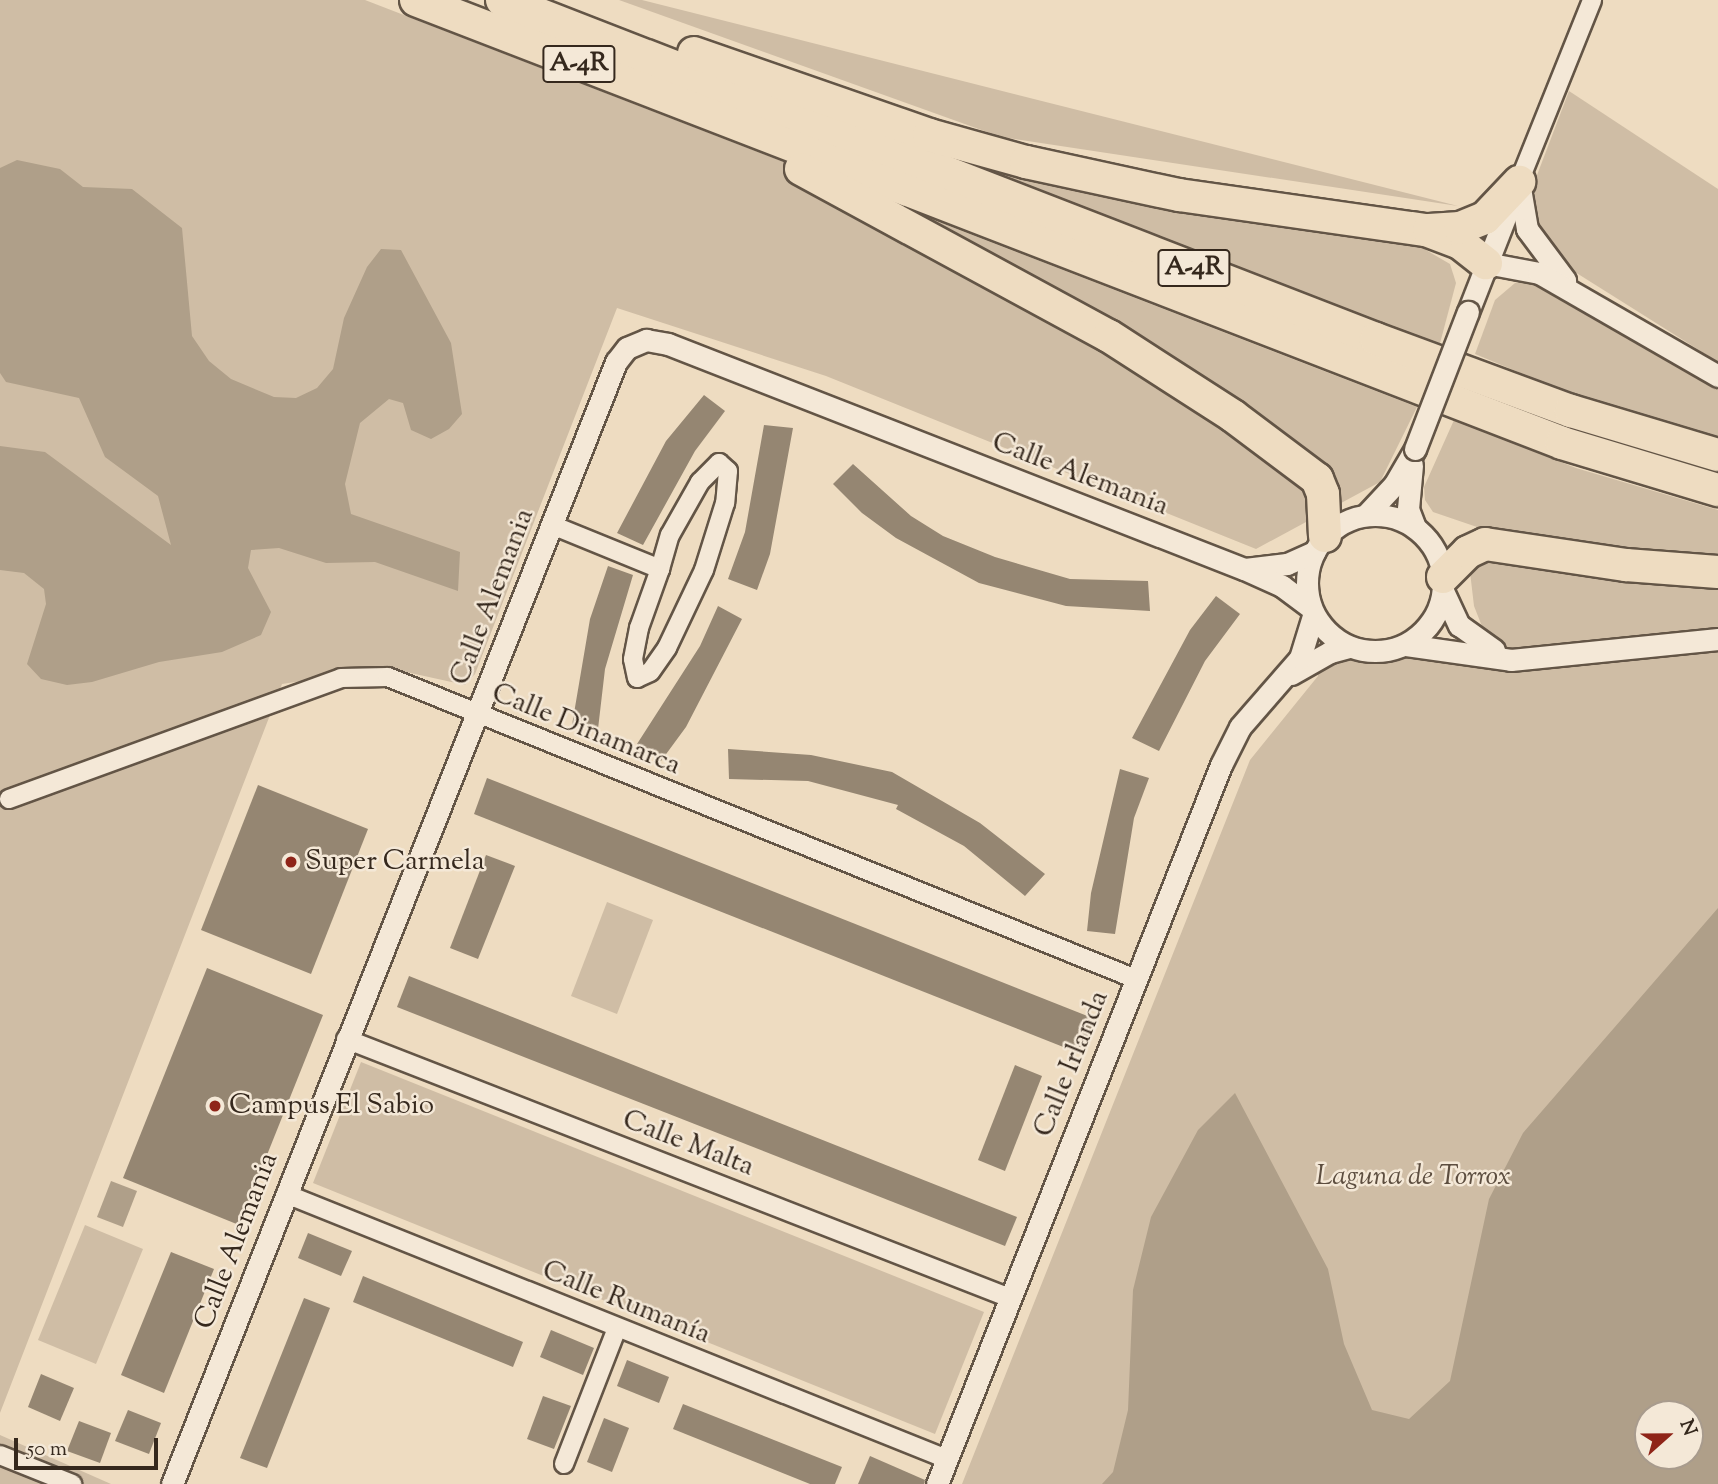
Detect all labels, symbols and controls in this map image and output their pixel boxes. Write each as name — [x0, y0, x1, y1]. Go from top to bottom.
road number: A-4R — [542, 41, 616, 86]
road number: A-4R — [1157, 246, 1231, 290]
street label: Calle Alemania — [987, 426, 1173, 524]
street label: Calle Alemania — [444, 504, 542, 690]
street label: Calle Dinamarca — [487, 677, 685, 783]
place label: Super Carmela — [305, 845, 485, 879]
marker: Super Carmela — [283, 854, 299, 870]
street label: Calle Irlanda — [1027, 986, 1117, 1142]
place label: Campus El Sabio — [229, 1089, 434, 1123]
marker: Campus El Sabio — [207, 1098, 223, 1114]
street label: Calle Malta — [618, 1104, 758, 1184]
street label: Calle Alemania — [188, 1148, 286, 1334]
park label: Laguna de Torrox — [1315, 1160, 1511, 1194]
street label: Calle Rumanía — [537, 1254, 715, 1352]
north arrow — [1634, 1400, 1704, 1470]
text: N — [1672, 1416, 1703, 1440]
scale bar — [18, 1424, 161, 1468]
text: 50 m — [27, 1435, 67, 1465]

